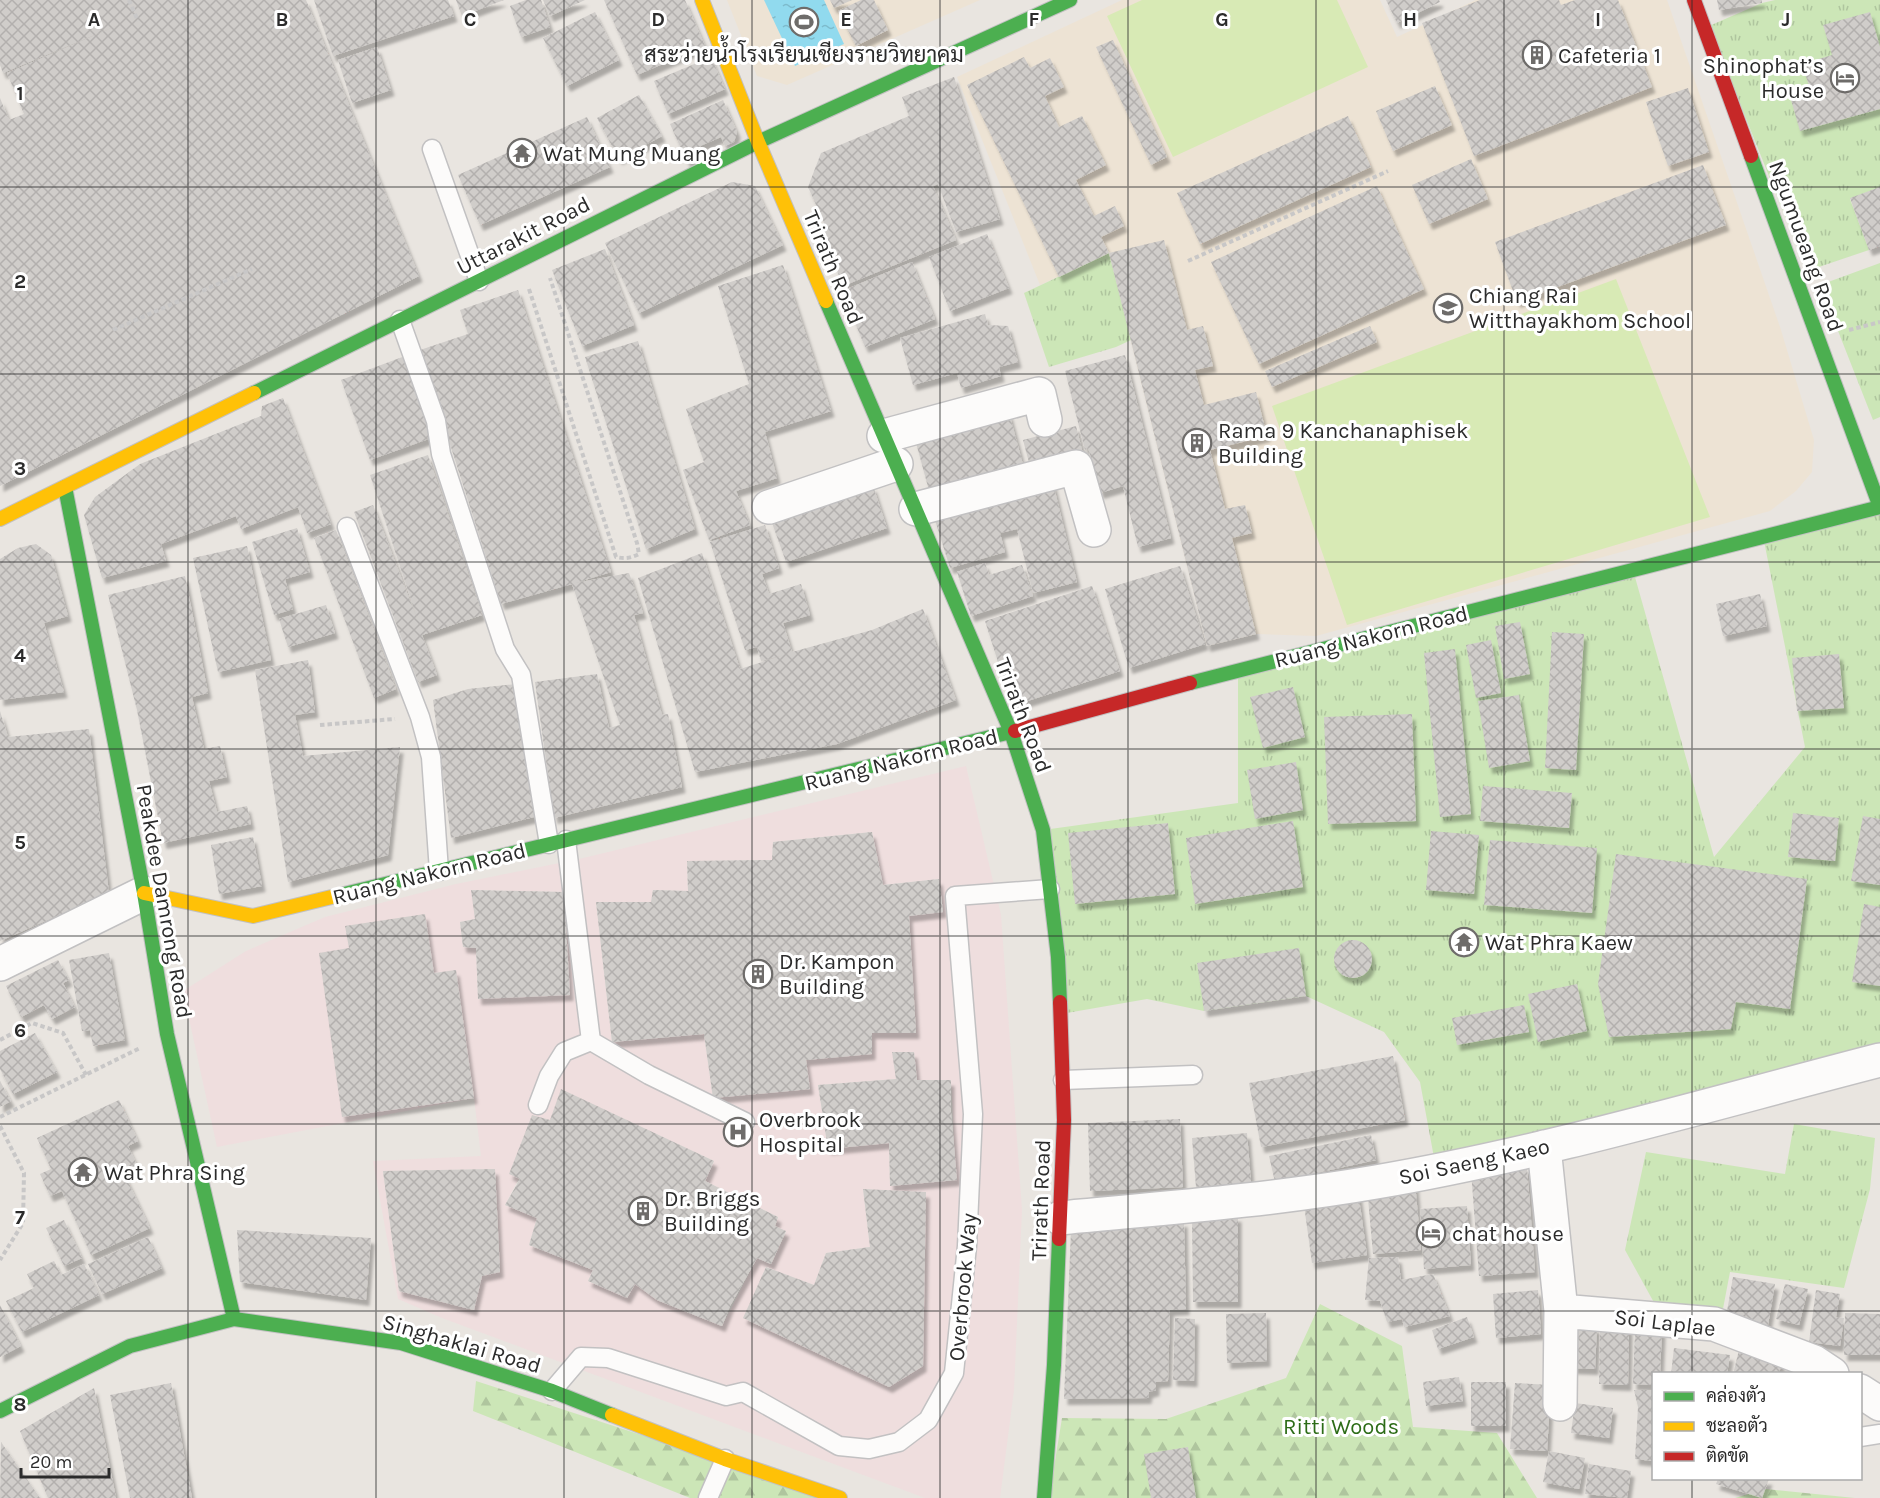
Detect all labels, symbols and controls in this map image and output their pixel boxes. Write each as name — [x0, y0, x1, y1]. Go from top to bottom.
sports icon: สระว่ายน้ำโรงเรียนเชียงรายวิทยาคม — [788, 6, 820, 38]
text: A — [88, 8, 101, 31]
text: B — [276, 8, 288, 31]
text: C — [464, 8, 476, 31]
text: D — [651, 8, 665, 31]
text: E — [840, 8, 852, 31]
text: F — [1029, 8, 1040, 31]
text: G — [1215, 8, 1229, 31]
text: H — [1403, 8, 1417, 31]
text: I — [1595, 8, 1601, 31]
text: J — [1782, 8, 1790, 31]
place label: สระว่ายน้ำโรงเรียนเชียงรายวิทยาคม — [644, 35, 964, 68]
building icon: Cafeteria 1 — [1521, 39, 1553, 71]
place label: Cafeteria 1 — [1558, 43, 1661, 69]
place label: Shinophat’s House — [1703, 53, 1824, 104]
hotel icon: Shinophat’s House — [1829, 62, 1861, 94]
text: 1 — [16, 82, 24, 105]
temple icon: Wat Mung Muang — [506, 137, 538, 169]
place label: Wat Mung Muang — [543, 141, 721, 167]
street label: Ngumueang Road — [1763, 157, 1849, 335]
street label: Uttarakit Road — [452, 191, 594, 281]
street label: Trirath Road — [797, 206, 869, 328]
text: 2 — [14, 270, 26, 293]
place label: Chiang Rai Witthayakhom School — [1469, 283, 1691, 334]
school or university icon: Chiang Rai Witthayakhom School — [1432, 292, 1464, 324]
place label: Rama 9 Kanchanaphisek Building — [1218, 418, 1468, 469]
building icon: Rama 9 Kanchanaphisek Building — [1181, 427, 1213, 459]
text: 3 — [14, 457, 26, 480]
street label: Ruang Nakorn Road — [1272, 600, 1471, 674]
text: 4 — [14, 644, 26, 667]
street label: Trirath Road — [989, 654, 1057, 777]
street label: Ruang Nakorn Road — [802, 723, 1001, 797]
street label: Peakdee Damrong Road — [131, 782, 197, 1020]
text: 5 — [14, 831, 26, 854]
street label: Ruang Nakorn Road — [330, 837, 529, 911]
temple icon: Wat Phra Kaew — [1448, 926, 1480, 958]
place label: Wat Phra Kaew — [1485, 930, 1633, 956]
place label: Dr. Kampon Building — [779, 949, 895, 1000]
building icon: Dr. Kampon Building — [742, 958, 774, 990]
text: 6 — [14, 1019, 26, 1042]
place label: Overbrook Hospital — [759, 1107, 861, 1158]
hospital icon: Overbrook Hospital — [722, 1116, 754, 1148]
street label: Soi Saeng Kaeo — [1396, 1133, 1552, 1191]
street label: Trirath Road — [1026, 1139, 1056, 1261]
temple icon: Wat Phra Sing — [67, 1156, 99, 1188]
place label: Wat Phra Sing — [104, 1160, 245, 1186]
place label: Dr. Briggs Building — [664, 1186, 760, 1237]
building icon: Dr. Briggs Building — [627, 1195, 659, 1227]
text: 7 — [15, 1206, 25, 1229]
street label: Overbrook Way — [944, 1212, 982, 1362]
hotel icon: chat house — [1415, 1217, 1447, 1249]
place label: chat house — [1452, 1221, 1564, 1247]
street label: Soi Laplae — [1613, 1304, 1717, 1342]
street label: Singhaklai Road — [379, 1309, 544, 1379]
legend — [1652, 1372, 1862, 1480]
text: คล่องตัว — [1706, 1384, 1766, 1407]
text: 8 — [14, 1393, 26, 1416]
park label: Ritti Woods — [1283, 1414, 1399, 1440]
text: ชะลอตัว — [1706, 1415, 1768, 1437]
scale bar — [21, 1441, 110, 1479]
text: ติดขัด — [1706, 1445, 1749, 1467]
text: 20 m — [30, 1451, 72, 1473]

